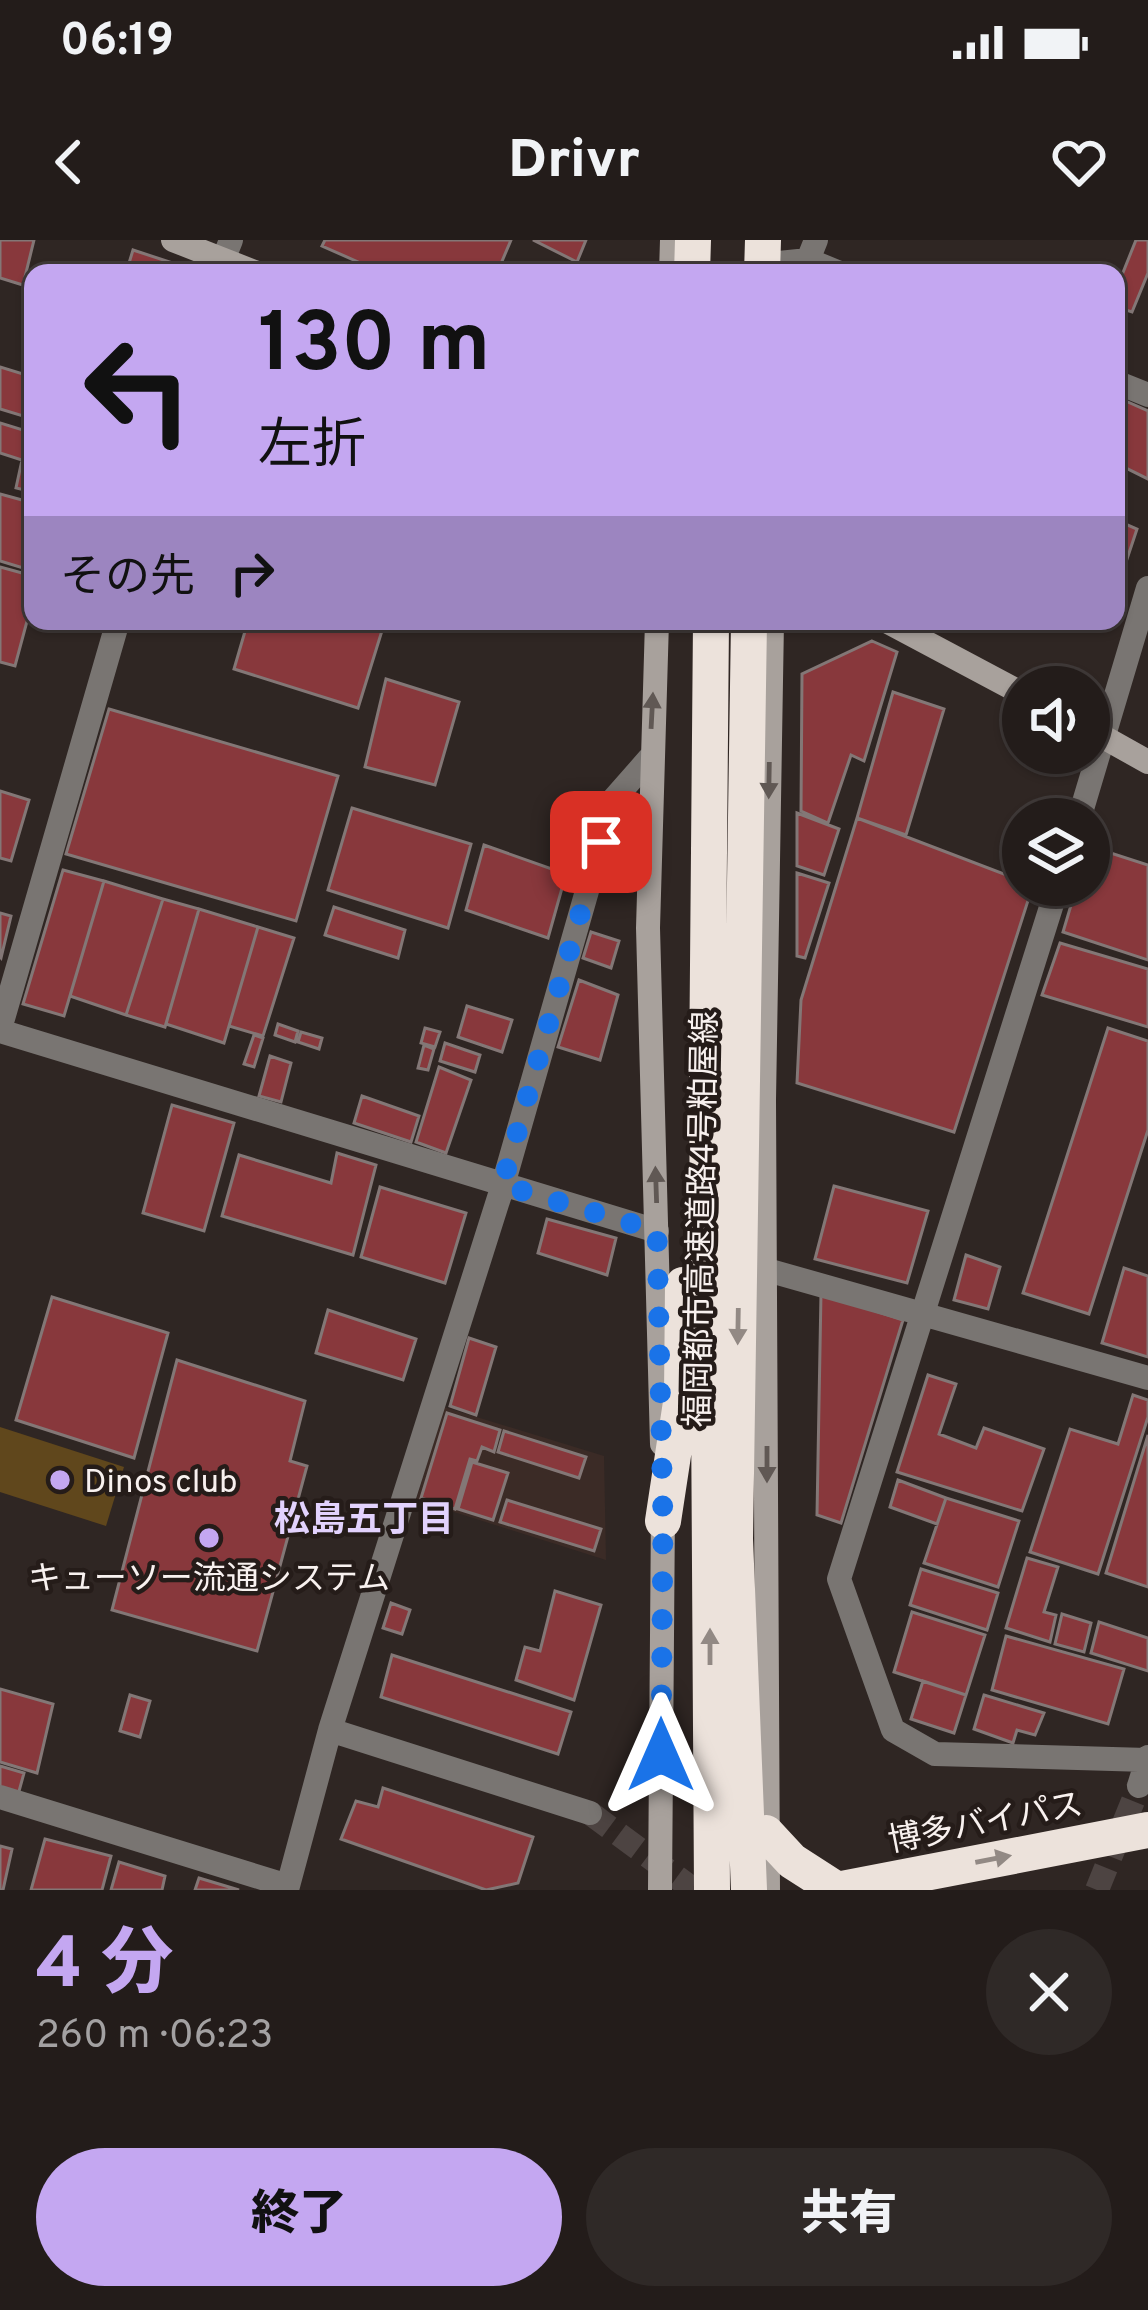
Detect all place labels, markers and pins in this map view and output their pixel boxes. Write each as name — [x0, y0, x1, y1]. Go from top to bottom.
pin — [550, 791, 652, 893]
place label: Dinos club — [84, 1463, 238, 1505]
marker: Dinos club — [47, 1467, 73, 1493]
marker: キューソー流通システム — [196, 1525, 222, 1551]
place label: キューソー流通システム — [28, 1560, 390, 1602]

